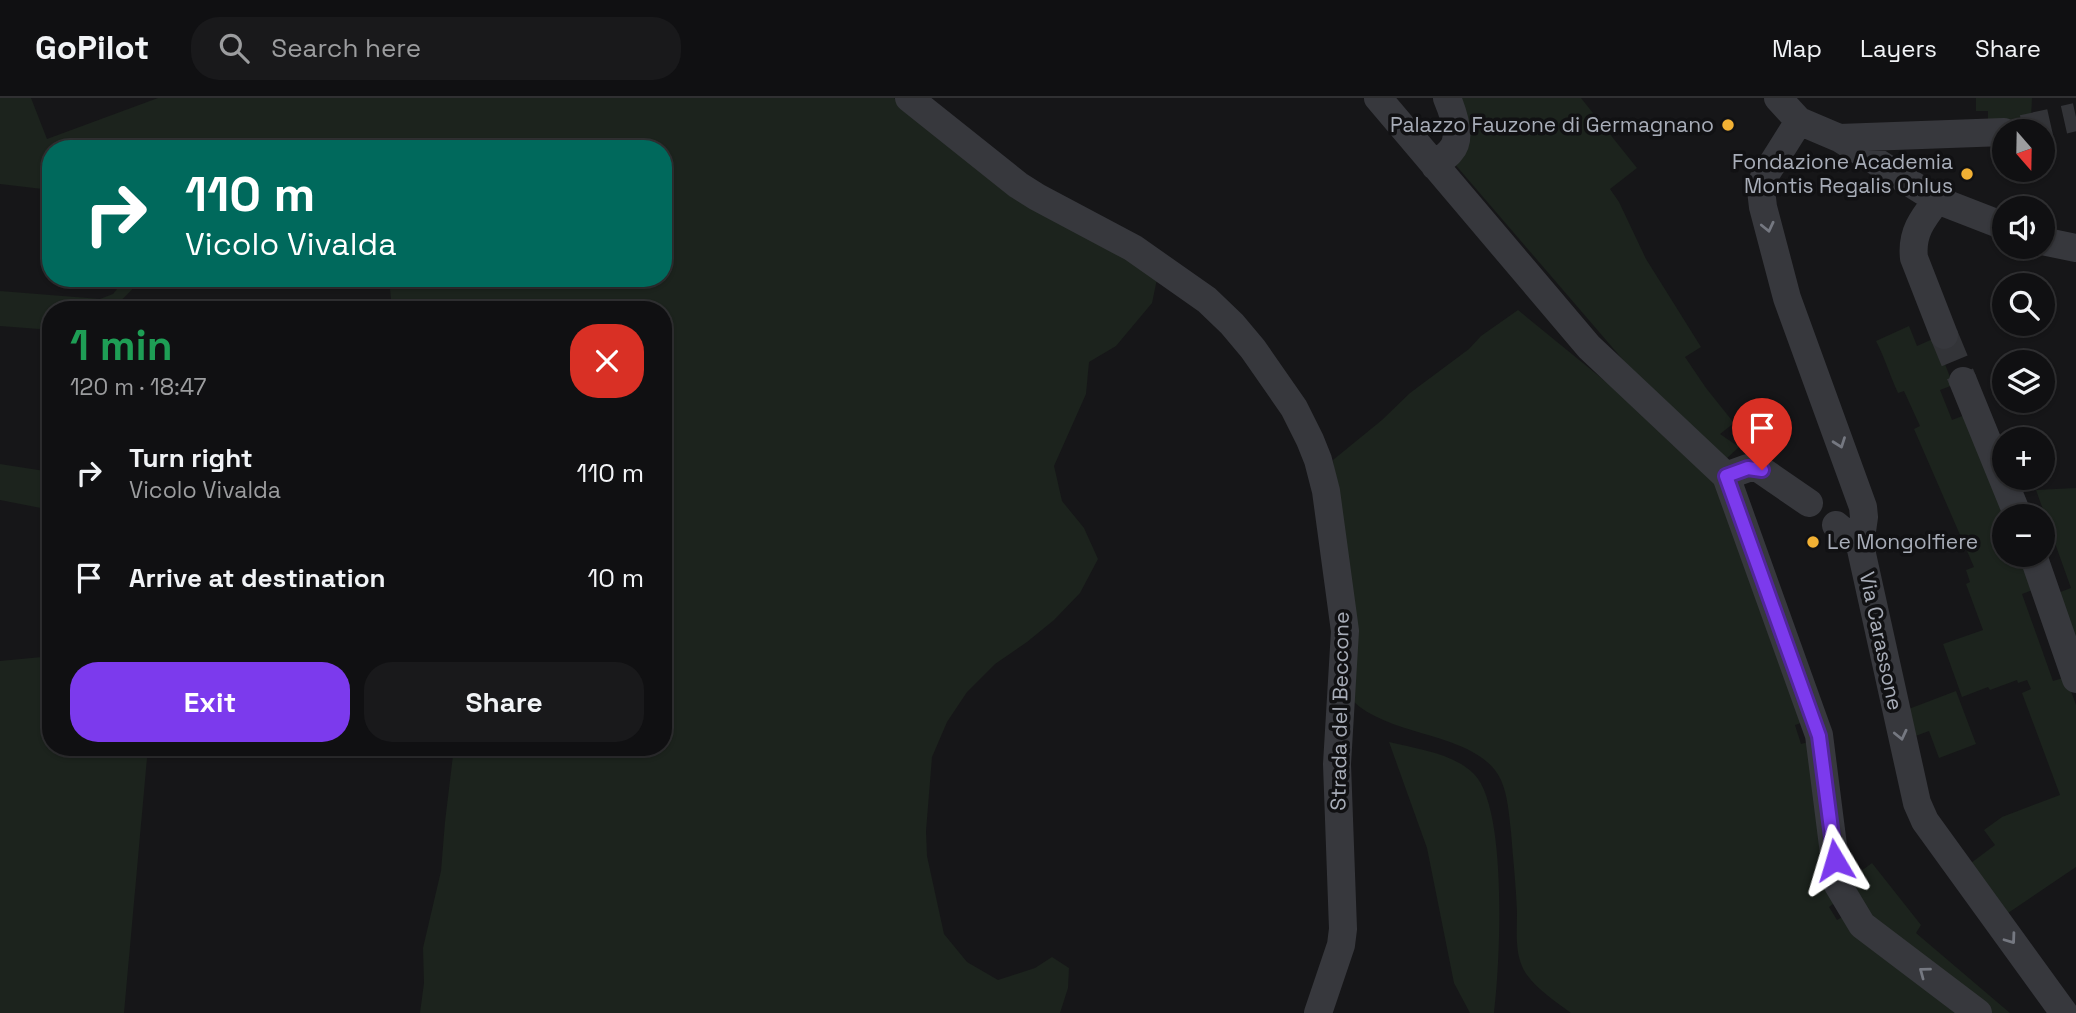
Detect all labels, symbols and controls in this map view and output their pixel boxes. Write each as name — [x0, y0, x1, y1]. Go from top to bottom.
search box — [191, 17, 681, 80]
text: GoPilot — [35, 27, 149, 69]
icon: search — [215, 29, 253, 67]
text: Search here — [271, 31, 421, 65]
text: Map — [1772, 33, 1822, 64]
text: Layers — [1860, 33, 1937, 64]
text: Share — [1975, 33, 2041, 64]
place label: Palazzo Fauzone di Germagnano — [1390, 111, 1714, 138]
marker: Palazzo Fauzone di Germagnano — [1720, 117, 1736, 133]
north arrow — [1992, 119, 2054, 182]
map controls — [1992, 119, 2055, 567]
place label: Fondazione Academia Montis Regalis Onlus — [1732, 148, 1953, 199]
text: 110 m — [185, 163, 315, 225]
marker: Fondazione Academia Montis Regalis Onlus — [1959, 166, 1975, 182]
icon: right — [70, 168, 161, 259]
button: sound — [1992, 196, 2055, 259]
one-way arrow — [1759, 221, 1774, 233]
text: Vicolo Vivalda — [185, 224, 397, 264]
button: search — [1992, 273, 2055, 336]
text: 1 min — [70, 319, 173, 372]
button: close — [570, 324, 644, 398]
button: layers — [1992, 350, 2055, 413]
text: 120 m · 18:47 — [70, 372, 206, 402]
pin — [1732, 398, 1792, 470]
icon: arrive — [1743, 409, 1781, 447]
button: + — [1992, 427, 2055, 490]
one-way arrow — [1831, 436, 1845, 448]
text: Turn right — [129, 441, 253, 475]
icon: right — [70, 454, 108, 492]
text: 110 m — [577, 456, 644, 490]
text: Vicolo Vivalda — [129, 475, 281, 505]
button: − — [1992, 504, 2055, 567]
place label: Le Mongolfiere — [1827, 528, 1978, 555]
marker: Le Mongolfiere — [1805, 534, 1821, 550]
icon: arrive — [70, 559, 108, 597]
text: Arrive at destination — [129, 561, 386, 595]
text: 10 m — [587, 561, 644, 595]
street label: Via Carassone — [1854, 569, 1909, 713]
street label: Strada del Beccone — [1324, 611, 1355, 811]
button: Exit — [70, 662, 350, 742]
button: Share — [364, 662, 644, 742]
one-way arrow — [1893, 729, 1908, 741]
position arrow — [1798, 823, 1872, 897]
one-way arrow — [2002, 931, 2015, 944]
one-way arrow — [1919, 967, 1931, 980]

